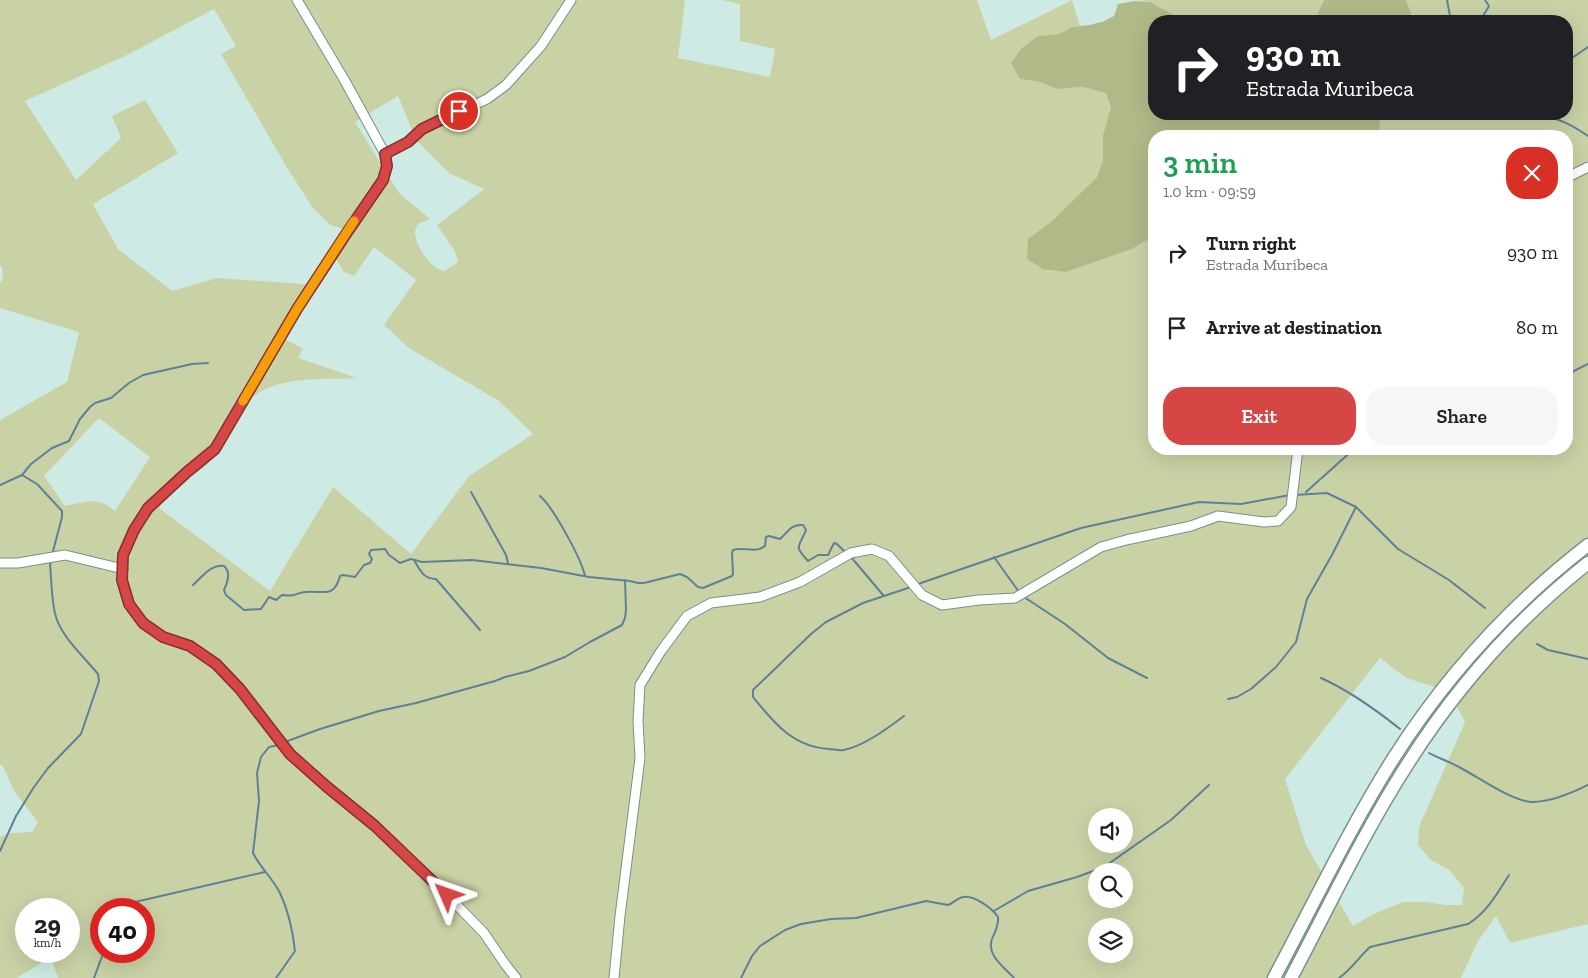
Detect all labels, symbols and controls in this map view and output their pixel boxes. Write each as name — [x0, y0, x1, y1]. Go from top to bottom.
text: 930 m — [1246, 33, 1341, 75]
icon: right — [1163, 35, 1228, 100]
text: Estrada Muribeca — [1246, 75, 1414, 102]
pin — [438, 90, 480, 132]
icon: arrive — [445, 97, 473, 125]
text: 3 min — [1163, 145, 1237, 181]
button: close — [1506, 147, 1558, 199]
text: 1.0 km · 09:59 — [1163, 182, 1256, 201]
text: Turn right — [1206, 232, 1296, 255]
icon: right — [1163, 239, 1191, 267]
text: 930 m — [1507, 241, 1558, 264]
text: Estrada Muribeca — [1206, 255, 1328, 274]
icon: arrive — [1163, 314, 1191, 342]
text: Arrive at destination — [1206, 316, 1382, 339]
text: 80 m — [1516, 316, 1558, 339]
button: Exit — [1163, 387, 1356, 445]
button: Share — [1366, 387, 1558, 445]
map controls — [1088, 808, 1133, 963]
button: sound — [1088, 808, 1133, 853]
button: search — [1088, 863, 1133, 908]
position arrow — [420, 868, 472, 920]
speed limit sign: 40 — [90, 898, 155, 963]
text: 29 — [34, 909, 61, 939]
button: layers — [1088, 918, 1133, 963]
text: km/h — [34, 936, 61, 950]

